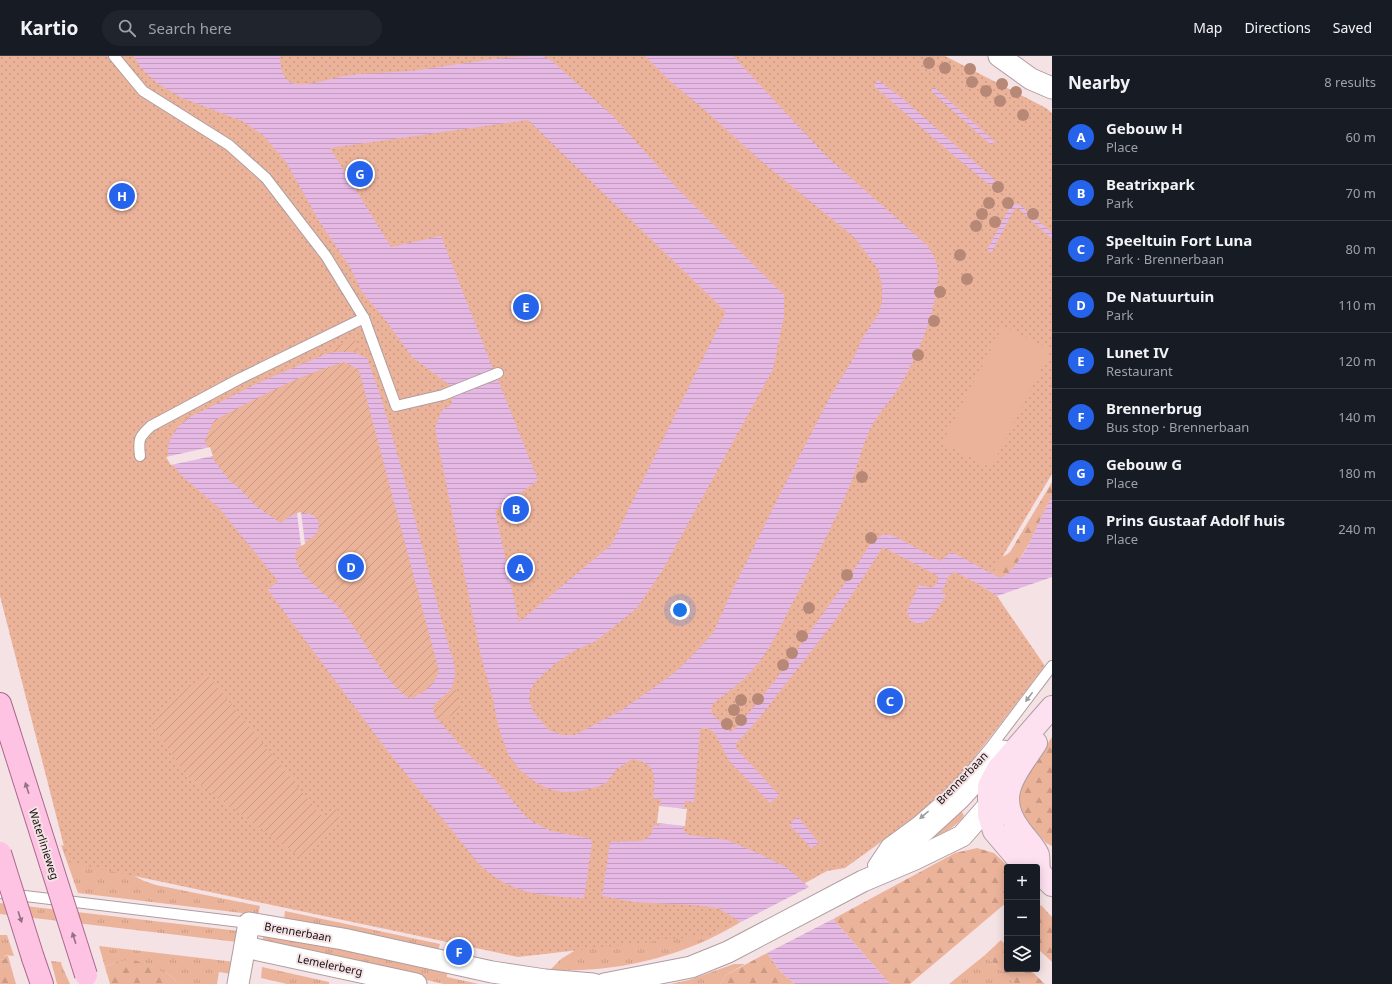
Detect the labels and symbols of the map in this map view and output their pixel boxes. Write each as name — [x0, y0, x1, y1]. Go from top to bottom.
pin: G — [347, 159, 373, 189]
pin: H — [109, 181, 135, 211]
pin: E — [513, 292, 539, 322]
pin: B — [503, 494, 529, 524]
pin: D — [338, 552, 364, 582]
pin: A — [507, 553, 533, 583]
your location — [670, 600, 690, 620]
pin: C — [877, 686, 903, 716]
one-way arrow — [1024, 692, 1033, 703]
street label: Brennerbaan — [933, 748, 991, 807]
one-way arrow — [23, 781, 29, 793]
street label: Waterlinieweg — [26, 806, 63, 881]
one-way arrow — [919, 811, 930, 820]
one-way arrow — [17, 911, 23, 923]
street label: Brennerbaan — [263, 918, 333, 945]
one-way arrow — [71, 932, 77, 944]
pin: F — [446, 937, 472, 967]
street label: Lemelerberg — [296, 950, 364, 979]

